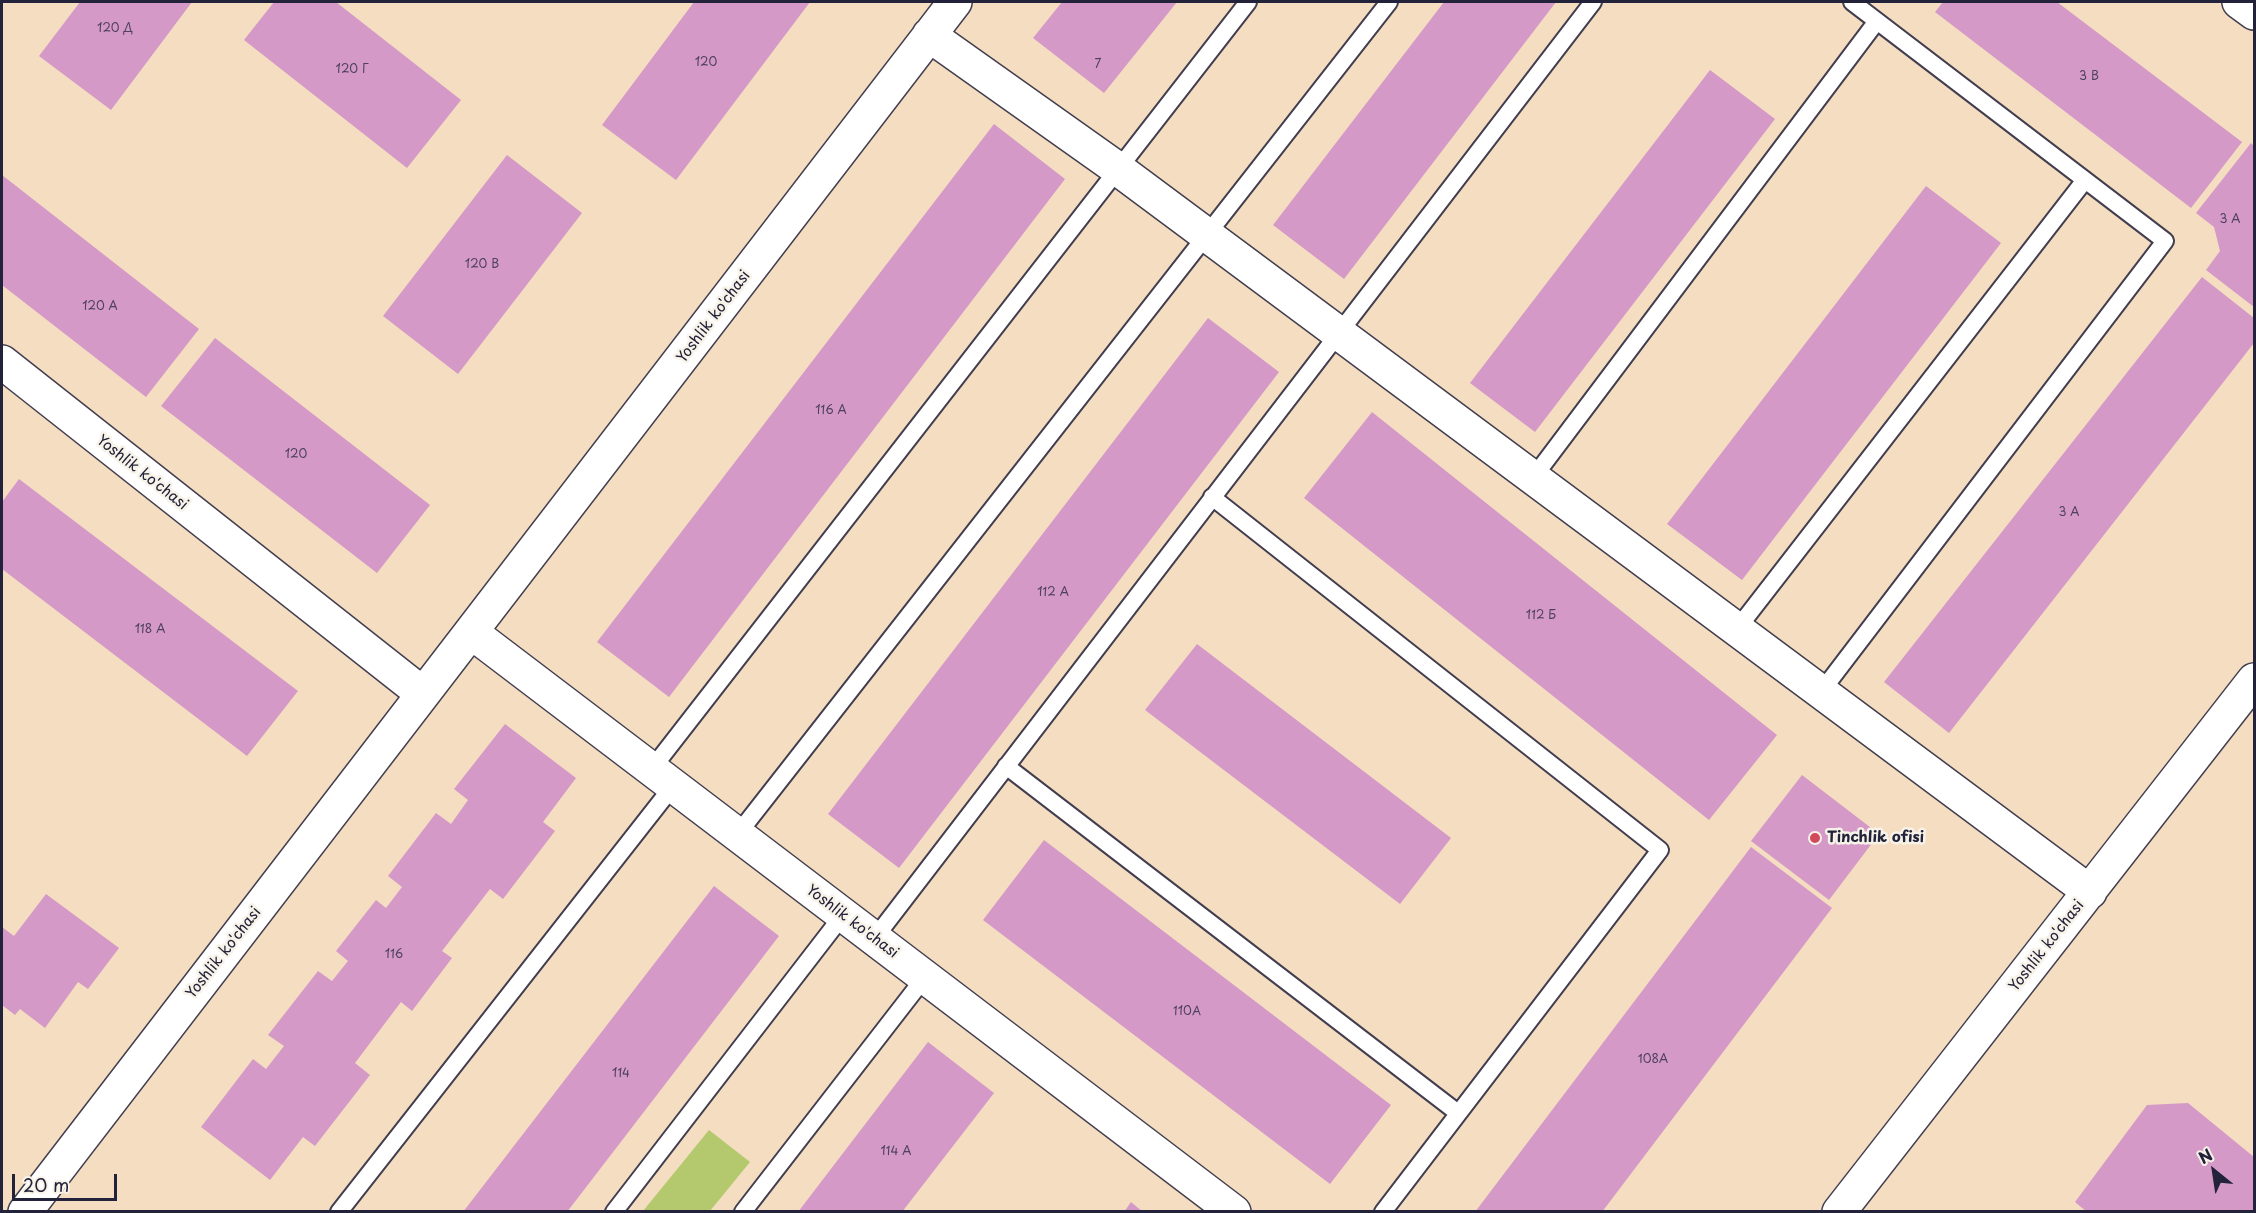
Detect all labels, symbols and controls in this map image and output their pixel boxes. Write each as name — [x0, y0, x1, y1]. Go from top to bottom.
house number: 120 Д — [97, 22, 133, 36]
house number: 120 — [695, 56, 717, 70]
house number: 7 — [1095, 58, 1101, 72]
house number: 120 Г — [336, 63, 368, 77]
house number: 3 В — [2079, 70, 2099, 84]
house number: 3 А — [2219, 213, 2241, 227]
house number: 120 В — [465, 258, 499, 272]
street label: Yoshlik ko'chasi — [673, 267, 755, 367]
house number: 120 А — [82, 300, 118, 314]
house number: 116 А — [815, 404, 847, 418]
street label: Yoshlik ko'chasi — [93, 432, 191, 514]
house number: 120 — [285, 448, 307, 462]
house number: 3 А — [2058, 506, 2080, 520]
house number: 112 А — [1037, 586, 1069, 600]
house number: 112 Б — [1526, 609, 1556, 623]
house number: 118 А — [135, 623, 165, 637]
place label: Tinchlik ofisi — [1827, 829, 1924, 847]
marker: Tinchlik ofisi — [1808, 831, 1822, 845]
street label: Yoshlik ko'chasi — [802, 881, 902, 963]
street label: Yoshlik ko'chasi — [2006, 897, 2088, 995]
street label: Yoshlik ko'chasi — [183, 904, 265, 1002]
house number: 116 — [385, 948, 403, 962]
house number: 110A — [1173, 1005, 1201, 1019]
house number: 108A — [1638, 1053, 1668, 1067]
house number: 114 — [612, 1067, 630, 1081]
north arrow — [2184, 1141, 2244, 1201]
text: N — [2194, 1142, 2216, 1169]
house number: 114 А — [880, 1145, 912, 1159]
scale bar — [15, 1162, 120, 1200]
text: 20 m — [23, 1171, 69, 1198]

